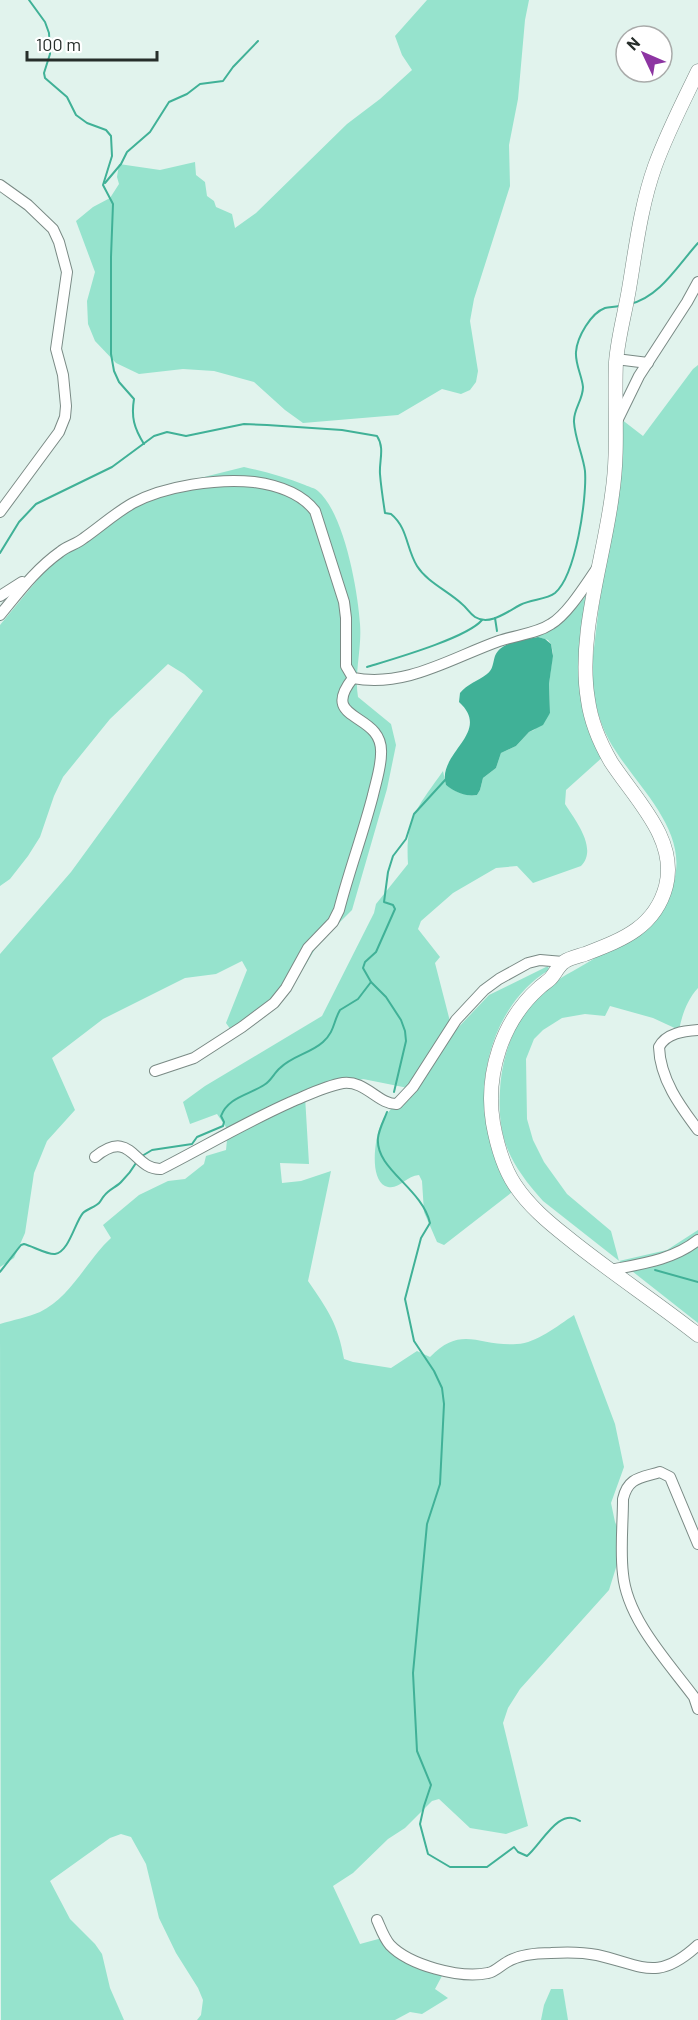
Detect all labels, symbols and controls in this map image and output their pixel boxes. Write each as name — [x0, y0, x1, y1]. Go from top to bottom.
scale bar — [27, 24, 158, 62]
north arrow — [614, 24, 674, 84]
text: 100 m — [36, 33, 81, 55]
text: N — [622, 33, 643, 54]

